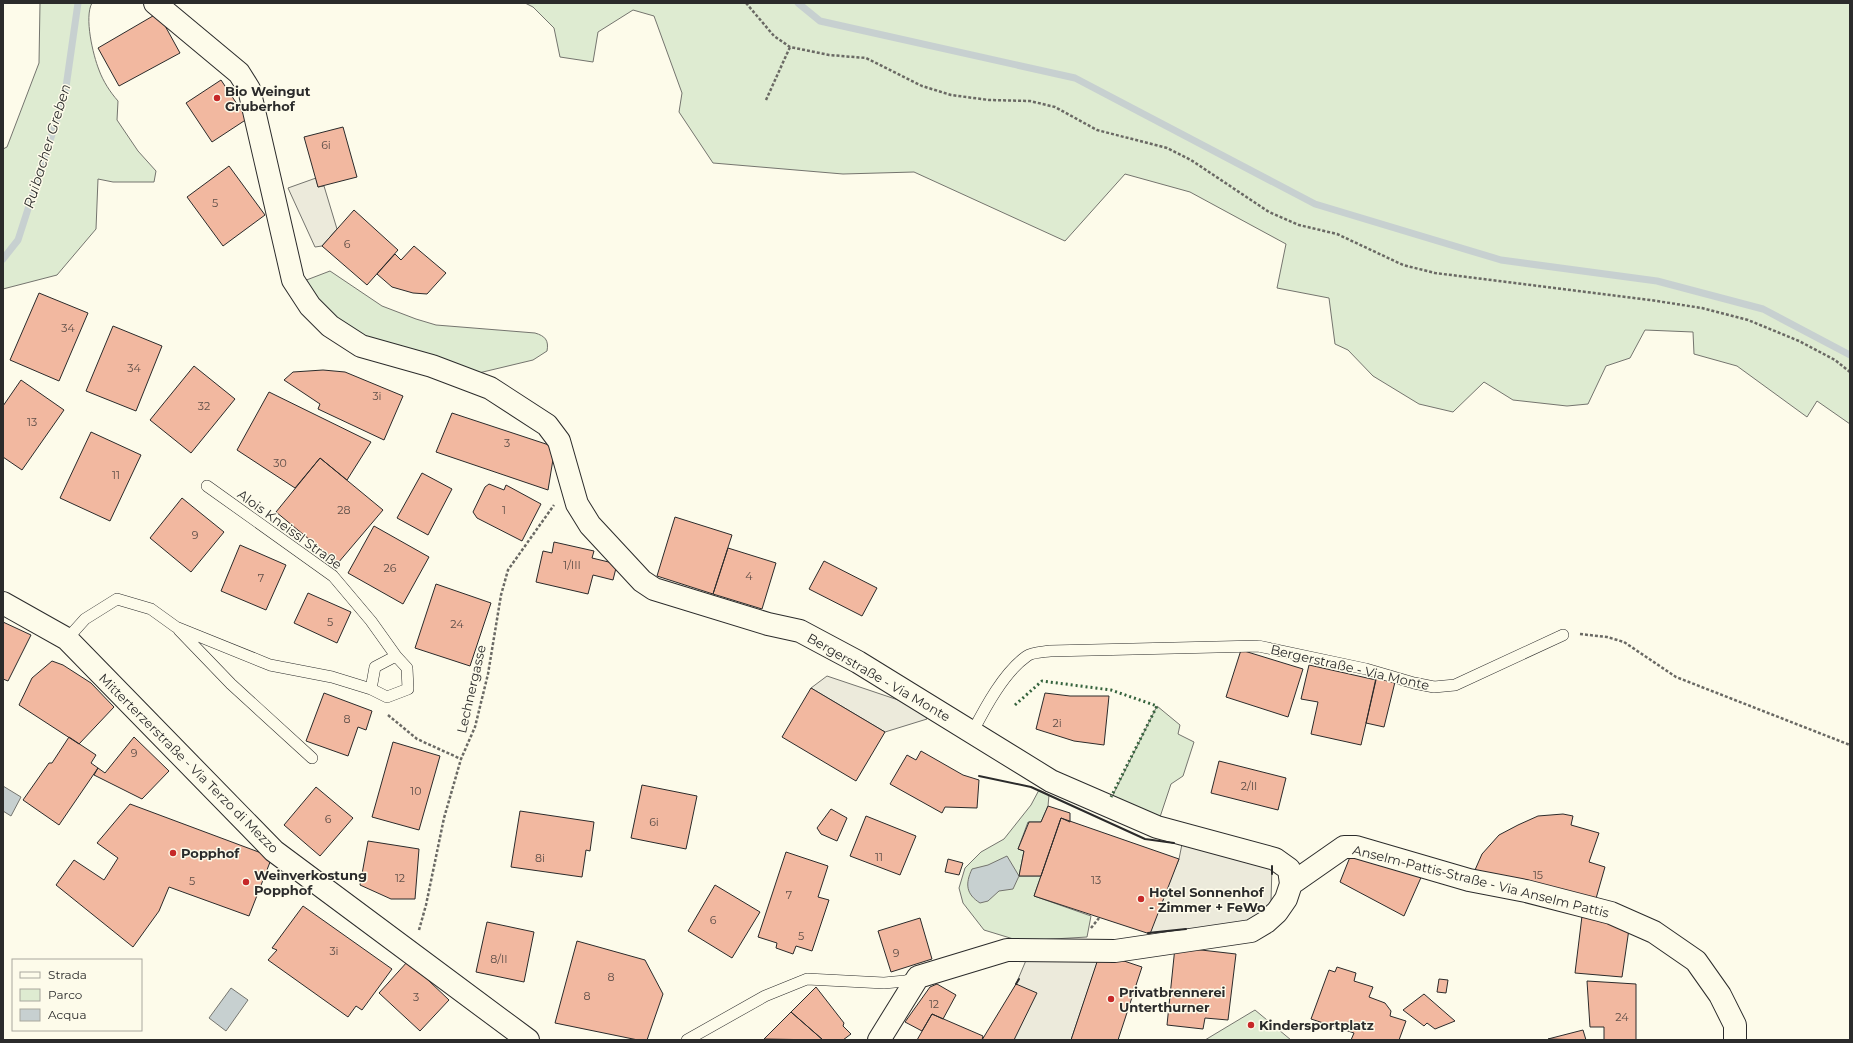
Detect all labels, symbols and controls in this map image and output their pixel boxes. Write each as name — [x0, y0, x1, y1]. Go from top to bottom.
water label: Ruibacher Greben — [19, 82, 75, 210]
place label: Bio Weingut Gruberhof — [225, 83, 311, 114]
marker: Bio Weingut Gruberhof — [212, 93, 222, 103]
house number: 6i — [321, 138, 331, 152]
house number: 5 — [212, 196, 218, 210]
house number: 6 — [344, 237, 351, 251]
house number: 34 — [61, 321, 75, 335]
house number: 34 — [127, 361, 141, 375]
house number: 3i — [372, 389, 382, 403]
house number: 32 — [198, 399, 210, 413]
house number: 13 — [27, 415, 37, 429]
house number: 3 — [504, 436, 510, 450]
house number: 30 — [273, 456, 287, 470]
house number: 11 — [112, 468, 120, 482]
street label: Alois Kneissl Straße — [235, 486, 345, 572]
house number: 28 — [337, 503, 351, 517]
house number: 1 — [502, 503, 506, 517]
house number: 9 — [192, 528, 199, 542]
house number: 1/III — [563, 558, 581, 572]
house number: 26 — [384, 561, 397, 575]
house number: 4 — [745, 569, 753, 583]
house number: 7 — [258, 571, 264, 585]
house number: 5 — [327, 615, 333, 629]
house number: 24 — [450, 617, 464, 631]
street label: Bergerstraße - Via Monte — [805, 629, 954, 725]
street label: Bergerstraße - Via Monte — [1269, 641, 1431, 693]
street label: Lechnergasse — [453, 643, 489, 735]
street label: Mitterterzerstraße - Via Terzo di Mezzo — [96, 670, 282, 856]
house number: 8 — [343, 712, 351, 726]
house number: 2i — [1052, 716, 1062, 730]
house number: 9 — [131, 746, 138, 760]
house number: 2/II — [1241, 779, 1257, 793]
house number: 10 — [410, 784, 422, 798]
house number: 6 — [325, 812, 332, 826]
house number: 6i — [649, 815, 659, 829]
street label: Anselm-Pattis-Straße - Via Anselm Pattis — [1351, 841, 1611, 921]
place label: Popphof — [181, 845, 240, 861]
marker: Popphof — [168, 848, 178, 858]
house number: 11 — [875, 850, 883, 864]
house number: 8i — [535, 851, 545, 865]
place label: Weinverkostung Popphof — [254, 867, 367, 898]
house number: 15 — [1533, 868, 1543, 882]
house number: 12 — [395, 871, 405, 885]
house number: 13 — [1091, 873, 1101, 887]
house number: 5 — [189, 874, 195, 888]
marker: Weinverkostung Popphof — [241, 877, 251, 887]
place label: Hotel Sonnenhof - Zimmer + FeWo — [1149, 884, 1266, 915]
house number: 7 — [786, 888, 792, 902]
marker: Hotel Sonnenhof - Zimmer + FeWo — [1136, 894, 1146, 904]
house number: 6 — [710, 913, 717, 927]
house number: 5 — [798, 929, 804, 943]
house number: 3i — [329, 944, 339, 958]
house number: 9 — [893, 946, 900, 960]
house number: 8/II — [490, 952, 508, 966]
legend — [12, 959, 142, 1031]
text: Strada — [48, 967, 87, 982]
house number: 8 — [607, 970, 615, 984]
place label: Privatbrennerei Unterthurner — [1119, 984, 1226, 1015]
text: Parco — [48, 987, 82, 1002]
house number: 8 — [583, 989, 591, 1003]
house number: 3 — [413, 990, 419, 1004]
marker: Privatbrennerei Unterthurner — [1106, 994, 1116, 1004]
house number: 12 — [929, 997, 939, 1011]
text: Acqua — [48, 1007, 86, 1022]
house number: 24 — [1615, 1010, 1629, 1024]
place label: Kindersportplatz — [1259, 1017, 1374, 1033]
marker: Kindersportplatz — [1246, 1020, 1256, 1030]

